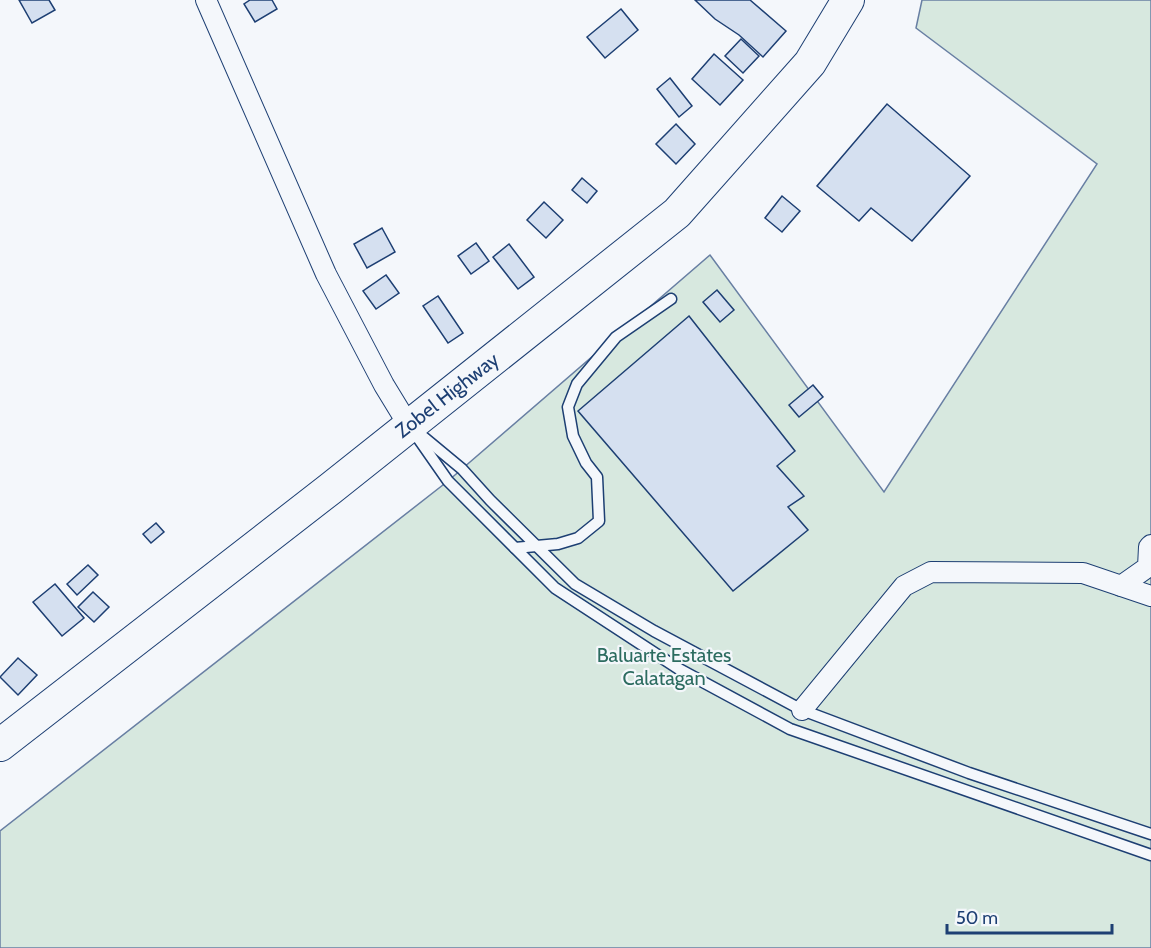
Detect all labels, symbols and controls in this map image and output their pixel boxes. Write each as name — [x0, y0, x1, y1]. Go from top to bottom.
street label: Zobel Highway — [391, 347, 503, 443]
park label: Baluarte Estates Calatagan — [597, 643, 731, 690]
scale bar — [947, 897, 1112, 935]
text: 50 m — [956, 907, 998, 929]

